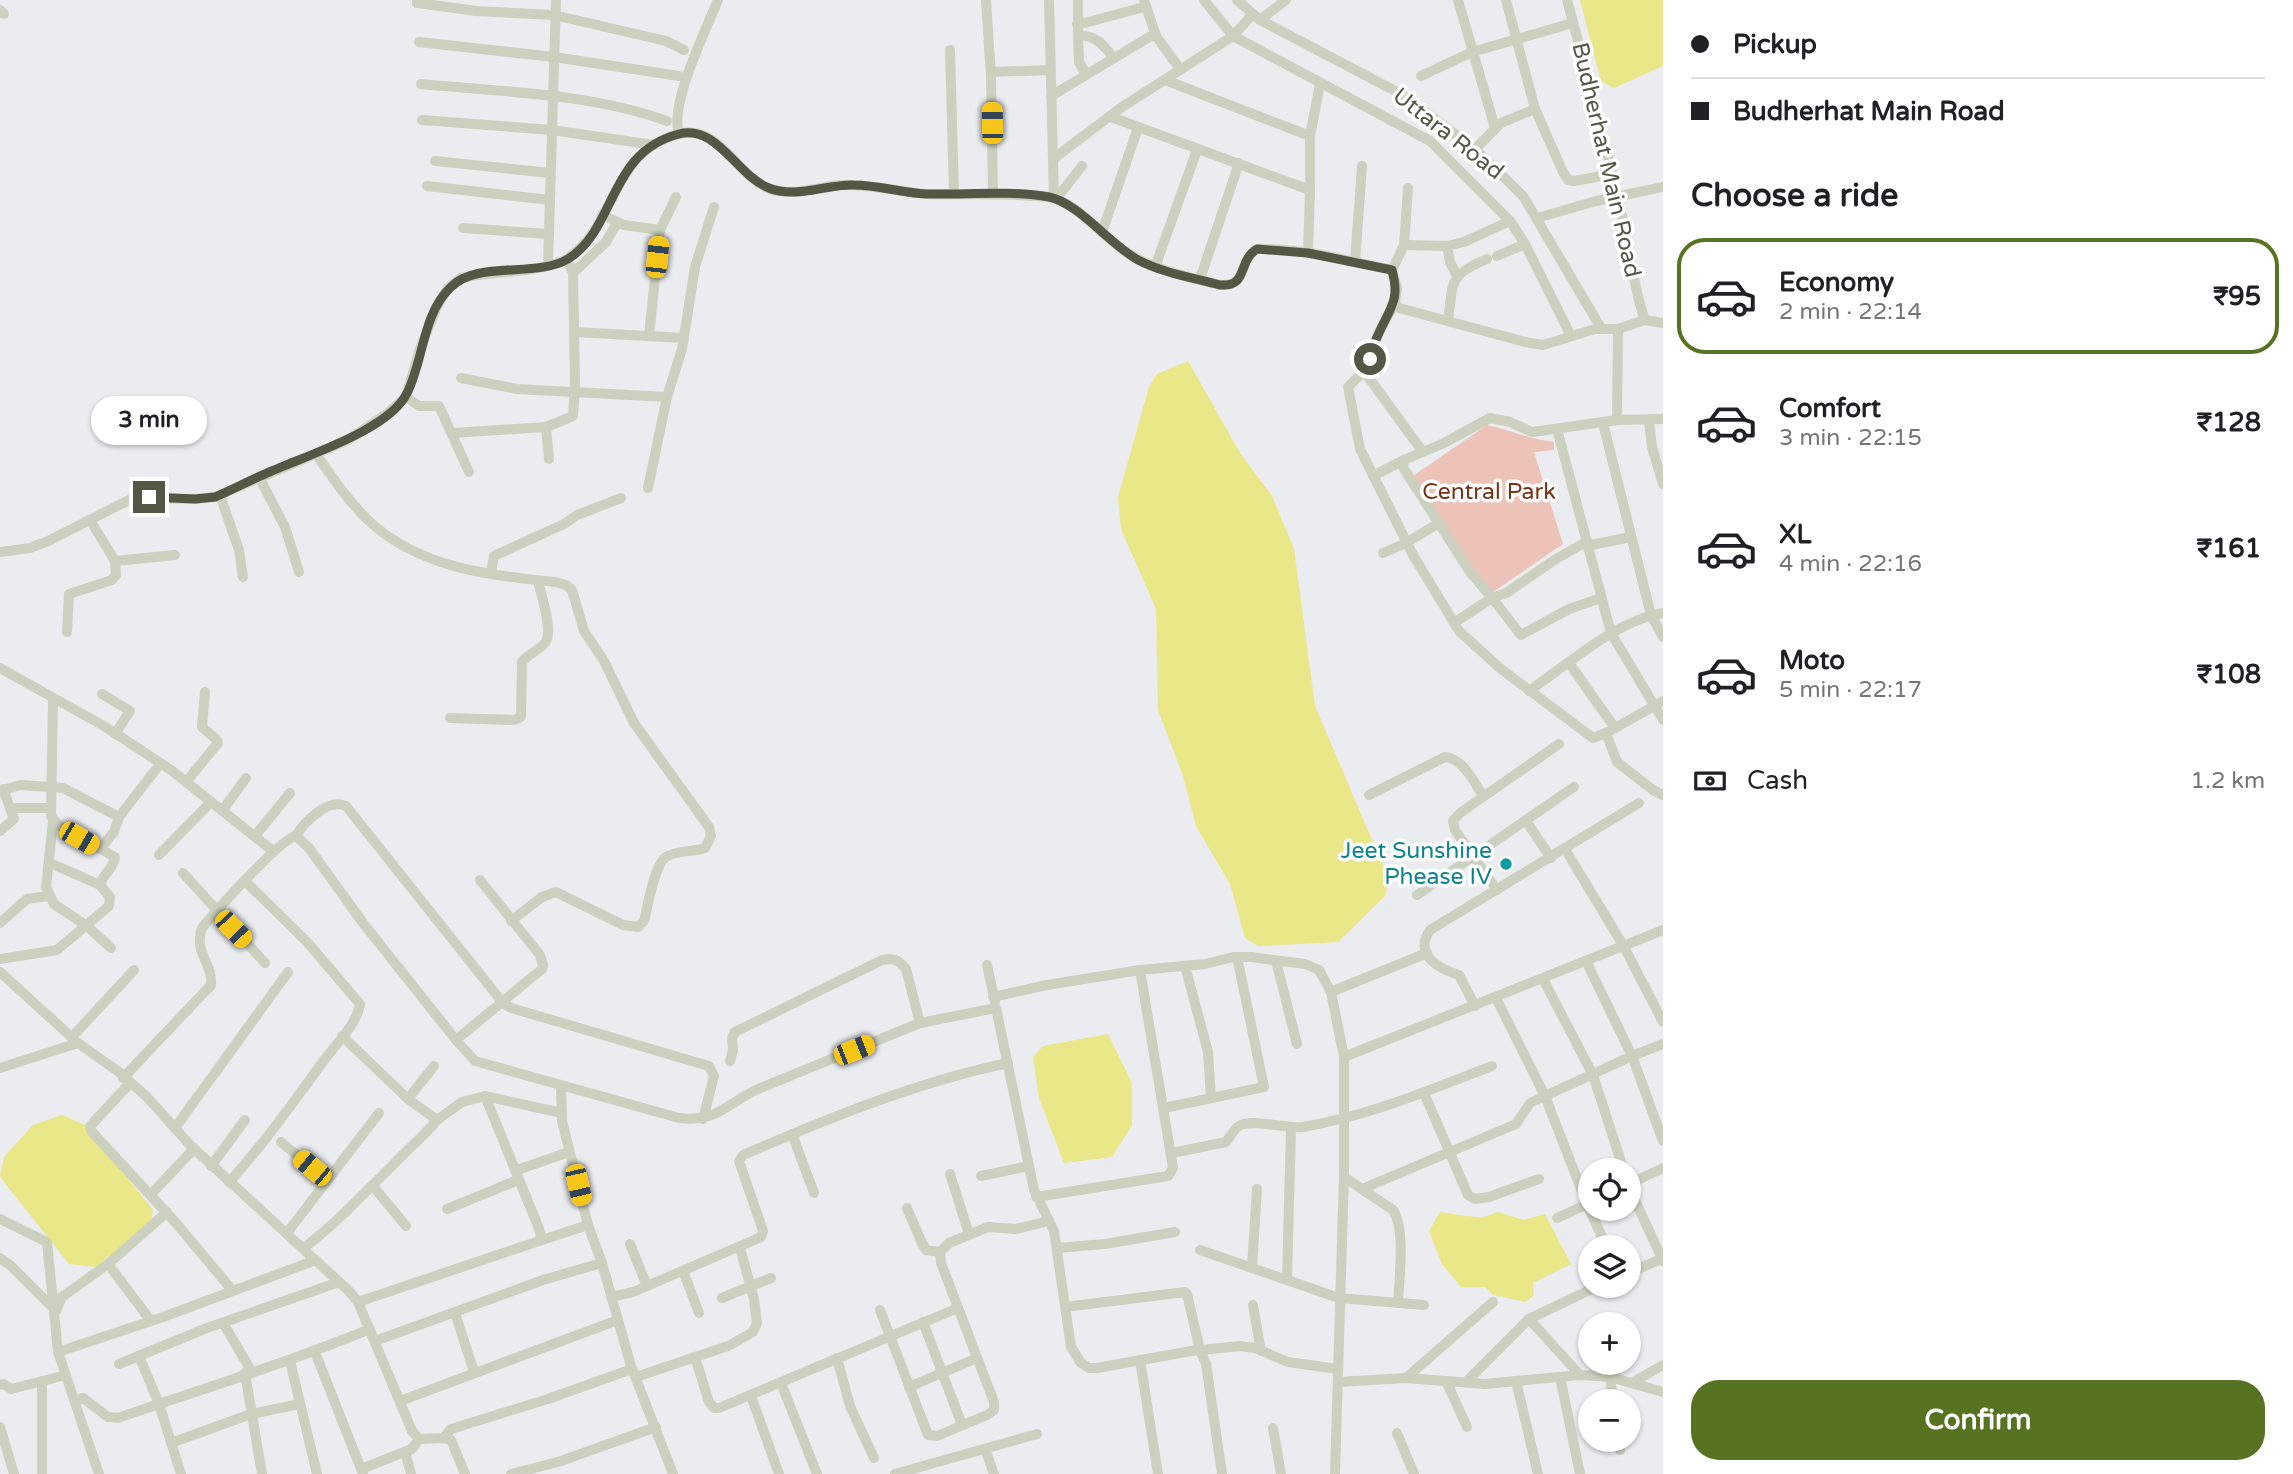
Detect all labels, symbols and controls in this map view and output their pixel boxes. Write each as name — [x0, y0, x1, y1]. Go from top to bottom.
text: Pickup — [1733, 29, 1817, 60]
street label: Budherhat Main Road — [1565, 40, 1647, 280]
street label: Uttara Road — [1387, 82, 1509, 186]
text: Budherhat Main Road — [1733, 96, 2005, 127]
car — [982, 102, 1003, 144]
text: Choose a ride — [1691, 177, 1898, 215]
car — [645, 235, 670, 279]
icon: car — [1695, 265, 1758, 328]
text: Economy — [1779, 267, 1894, 298]
text: ₹95 — [2213, 281, 2261, 312]
text: 2 min · 22:14 — [1779, 298, 1922, 326]
route start — [1354, 343, 1386, 375]
icon: car — [1695, 391, 1758, 454]
text: Comfort — [1779, 393, 1881, 424]
callout: 3 min — [91, 396, 207, 444]
text: 3 min — [118, 406, 180, 434]
text: ₹128 — [2197, 407, 2261, 438]
text: 3 min · 22:15 — [1779, 424, 1922, 452]
park label: Central Park — [1422, 478, 1556, 506]
route end — [133, 481, 165, 513]
icon: car — [1695, 517, 1758, 580]
text: XL — [1779, 519, 1811, 550]
text: ₹161 — [2197, 533, 2261, 564]
text: 4 min · 22:16 — [1779, 550, 1922, 578]
icon: car — [1695, 643, 1758, 706]
text: Moto — [1779, 645, 1845, 676]
text: ₹108 — [2197, 659, 2261, 690]
text: 5 min · 22:17 — [1779, 676, 1922, 704]
icon: cash — [1691, 762, 1729, 800]
text: Cash — [1747, 765, 1808, 796]
text: 1.2 km — [2191, 767, 2265, 795]
car — [56, 818, 103, 858]
place label: Jeet Sunshine Phease IV — [1341, 837, 1492, 891]
marker: Jeet Sunshine Phease IV — [1498, 856, 1514, 872]
car — [211, 907, 256, 951]
car — [831, 1032, 878, 1068]
car — [290, 1146, 335, 1190]
map controls — [1578, 1158, 1641, 1452]
button: locate — [1578, 1158, 1641, 1221]
car — [564, 1162, 593, 1208]
button: layers — [1578, 1235, 1641, 1298]
button: + — [1578, 1312, 1641, 1375]
button: Confirm — [1691, 1380, 2265, 1460]
button: − — [1578, 1389, 1641, 1452]

